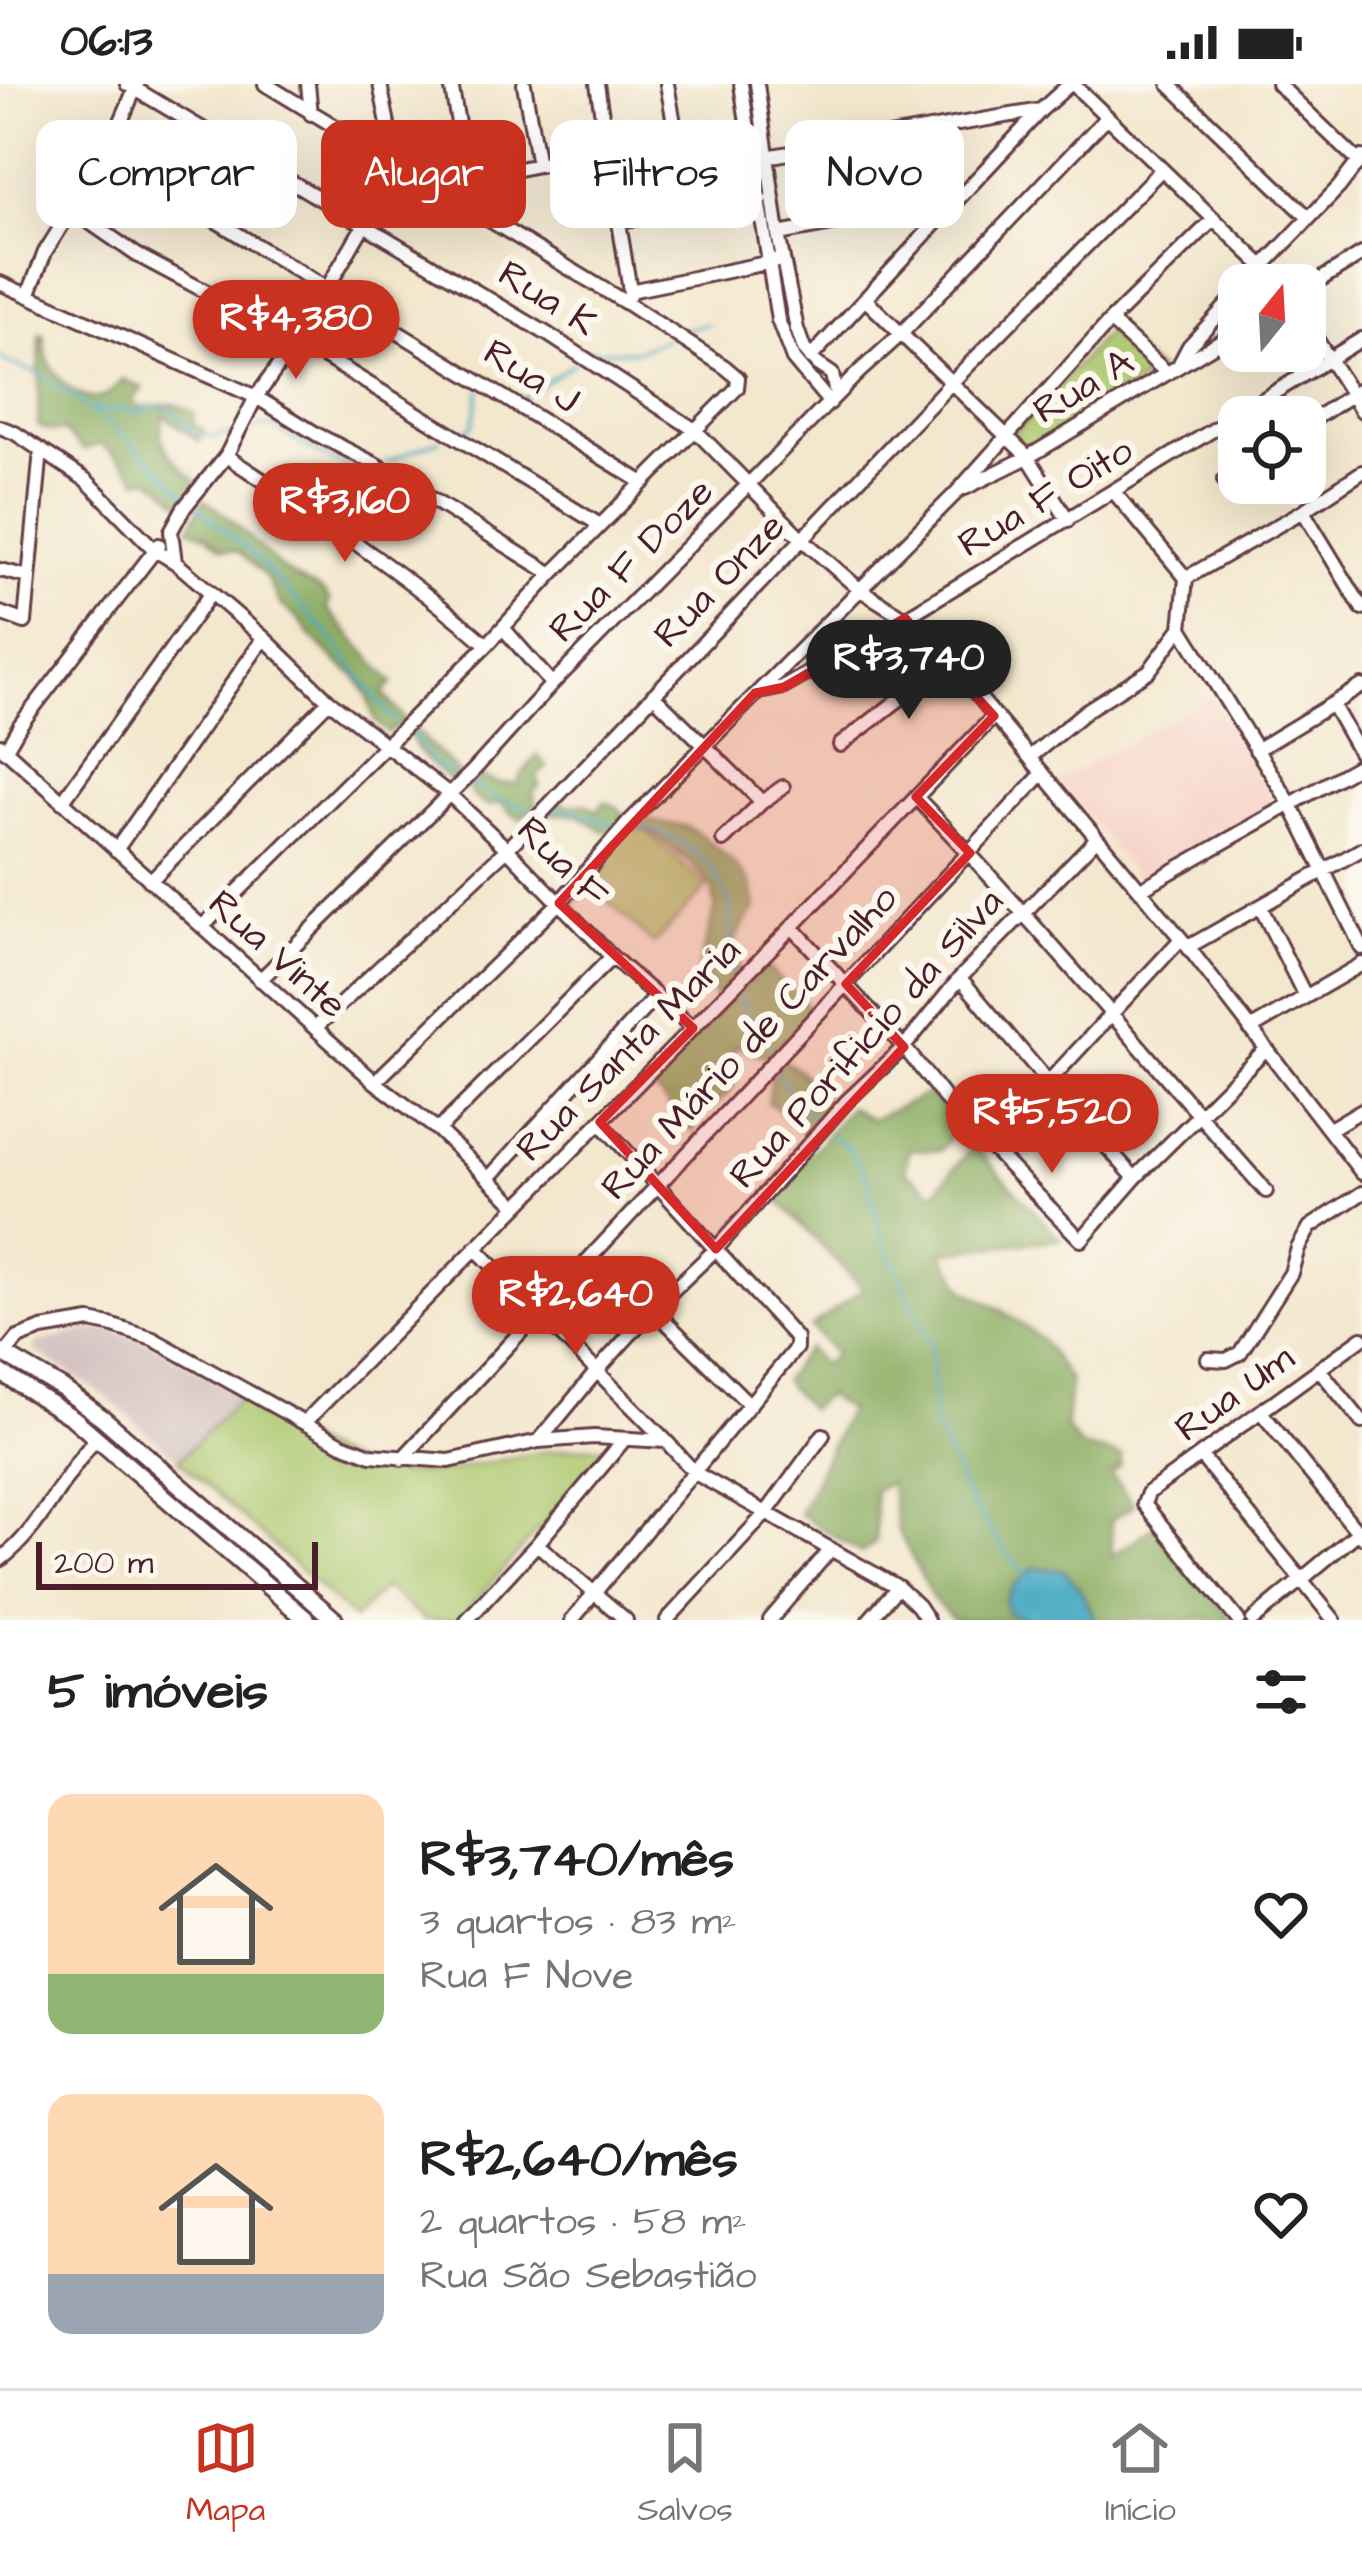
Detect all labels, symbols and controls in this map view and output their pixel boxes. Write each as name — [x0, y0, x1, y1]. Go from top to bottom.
text: 06:13 — [60, 11, 153, 73]
chip: Comprar — [36, 120, 297, 228]
chip: Alugar — [321, 120, 526, 228]
chip: Filtros — [550, 120, 761, 228]
chip: Novo — [785, 120, 964, 228]
street label: Rua K — [487, 248, 607, 350]
north arrow — [1218, 264, 1326, 372]
map controls — [1218, 264, 1326, 504]
pin: R$4,380 — [185, 280, 407, 382]
text: R$4,380 — [220, 292, 372, 346]
street label: Rua J — [473, 327, 589, 427]
street label: Rua A — [1024, 336, 1144, 438]
button: locate — [1218, 396, 1326, 504]
street label: Rua F Oito — [948, 425, 1144, 571]
pin: R$3,160 — [234, 463, 456, 565]
street label: Rua F Doze — [537, 466, 727, 656]
text: R$3,160 — [280, 475, 410, 529]
street label: Rua Onze — [642, 501, 798, 661]
pin: R$3,740 — [798, 620, 1020, 722]
text: R$3,740 — [833, 632, 985, 686]
street label: Rua F — [504, 805, 620, 921]
street label: Rua Mário de Carvalho — [589, 873, 911, 1213]
street label: Rua Porificio da Silva — [717, 877, 1017, 1201]
street label: Rua Vinte — [196, 878, 358, 1032]
street label: Rua Santa Maria — [505, 925, 754, 1174]
pin: R$5,520 — [941, 1074, 1163, 1176]
text: R$5,520 — [973, 1086, 1131, 1140]
pin: R$2,640 — [465, 1256, 687, 1358]
text: R$2,640 — [499, 1268, 653, 1322]
street label: Rua Um — [1164, 1332, 1306, 1456]
scale bar — [36, 1536, 318, 1589]
text: 200 m — [54, 1540, 153, 1586]
text: 5 imóveis — [48, 1657, 268, 1728]
icon: filters — [1248, 1659, 1314, 1725]
text: R$3,740/mês — [420, 1825, 734, 1896]
icon: home — [144, 1842, 288, 1986]
icon: heart — [1248, 1881, 1314, 1947]
text: 3 quartos · 83 m² — [420, 1896, 736, 1950]
text: Rua F Nove — [420, 1950, 633, 2004]
text: R$2,640/mês — [420, 2125, 738, 2196]
icon: home — [144, 2142, 288, 2286]
icon: heart — [1248, 2181, 1314, 2247]
text: 2 quartos · 58 m² — [420, 2196, 747, 2250]
text: Rua São Sebastião — [420, 2250, 756, 2304]
tab: Mapa — [186, 2415, 265, 2533]
tab: Salvos — [637, 2415, 733, 2533]
tab: Início — [1105, 2415, 1176, 2533]

